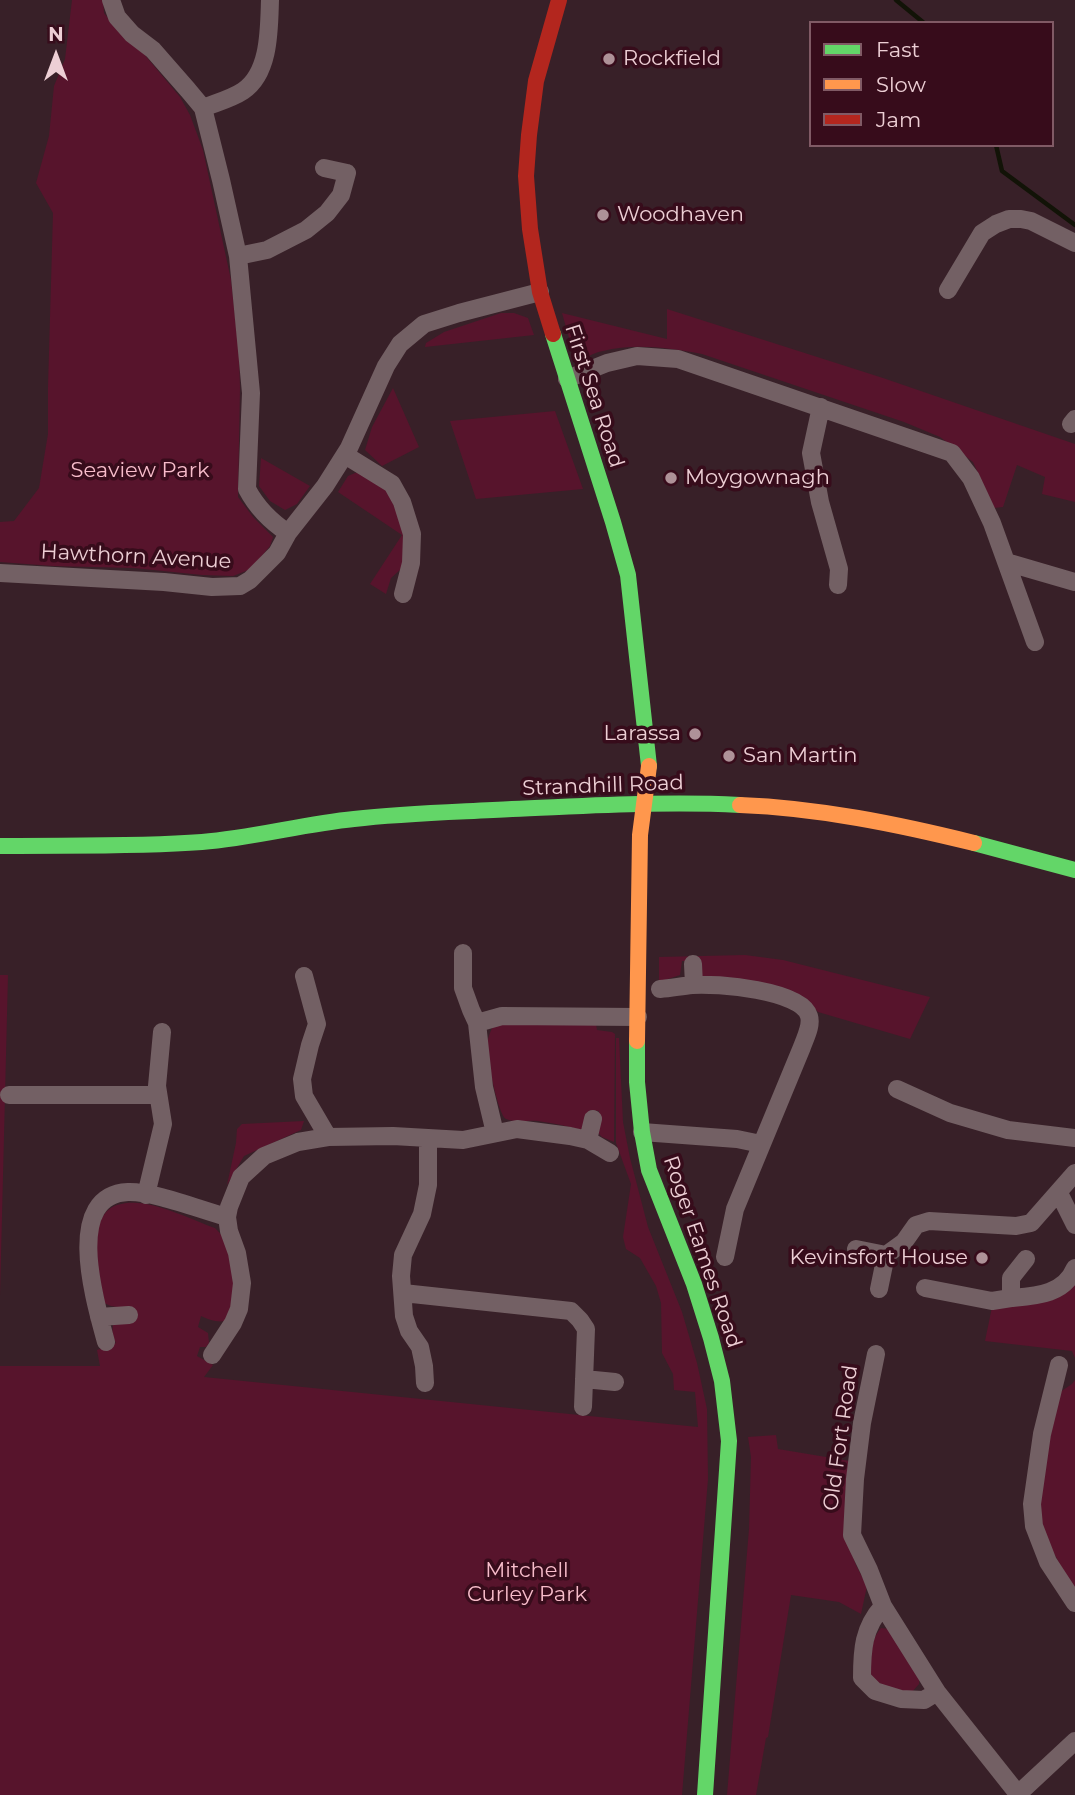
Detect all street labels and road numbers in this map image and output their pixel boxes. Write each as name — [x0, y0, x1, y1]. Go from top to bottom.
street label: First Sea Road — [559, 321, 629, 471]
street label: Hawthorn Avenue — [40, 539, 232, 575]
street label: Strandhill Road — [522, 771, 684, 801]
street label: Roger Eames Road — [657, 1153, 747, 1351]
street label: Old Fort Road — [818, 1364, 864, 1512]

